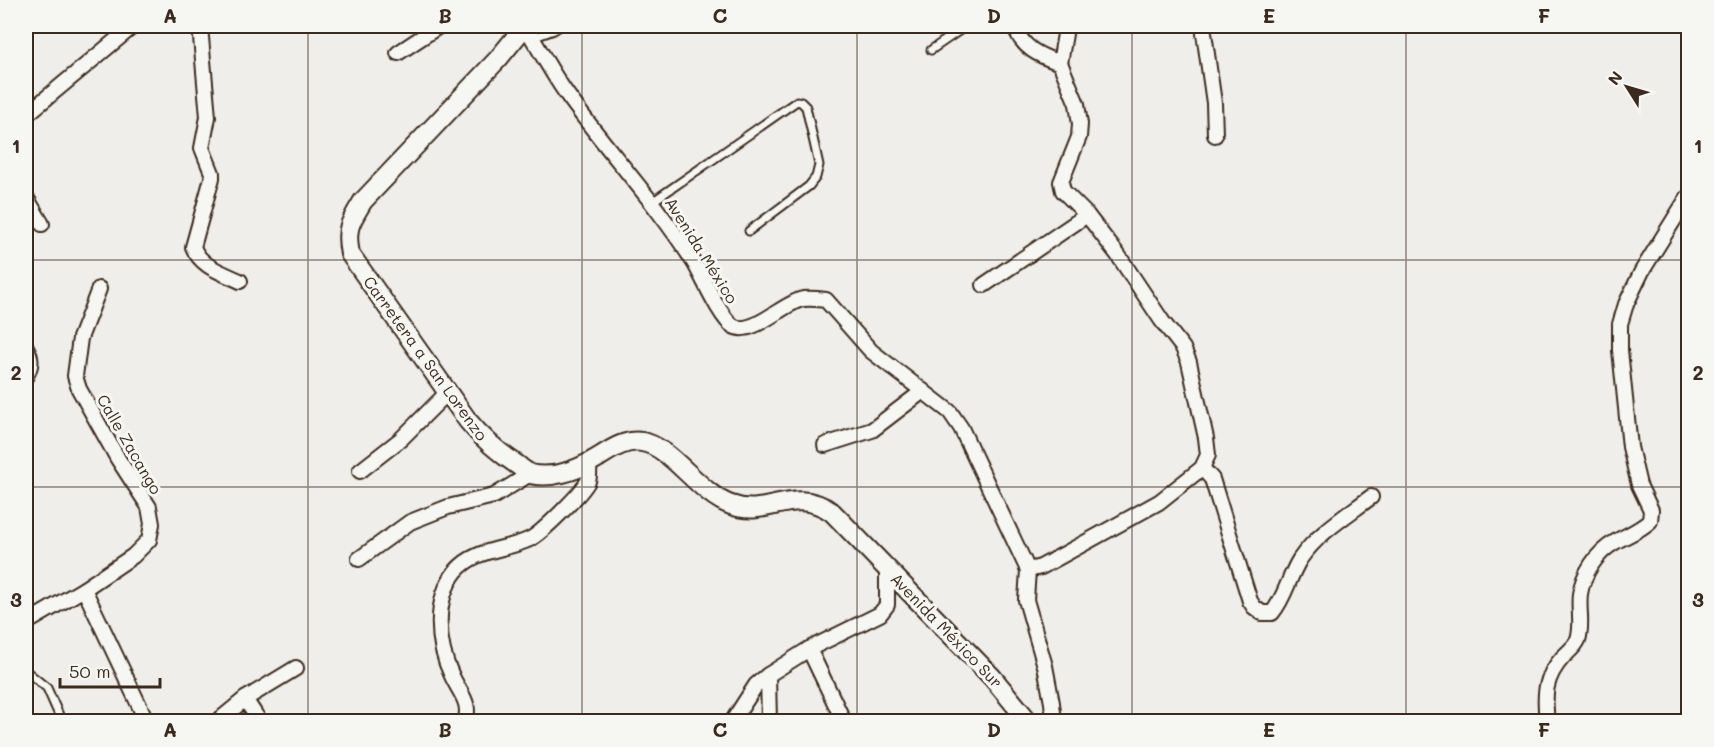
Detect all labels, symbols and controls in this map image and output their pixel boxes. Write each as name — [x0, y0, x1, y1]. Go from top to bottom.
text: A — [163, 2, 177, 28]
text: B — [438, 2, 452, 28]
text: C — [713, 2, 728, 28]
text: D — [987, 2, 1001, 28]
text: E — [1263, 2, 1275, 28]
text: F — [1538, 2, 1551, 28]
north arrow — [1597, 57, 1657, 117]
text: N — [1603, 66, 1627, 89]
text: 1 — [12, 132, 20, 158]
text: 1 — [1694, 132, 1702, 158]
street label: Avenida México — [661, 193, 743, 307]
street label: Carretera a San Lorenzo — [359, 272, 493, 444]
text: 2 — [10, 359, 22, 385]
text: 2 — [1692, 359, 1704, 385]
street label: Calle Zacango — [93, 390, 167, 498]
street label: Avenida México Sur — [887, 568, 1007, 692]
text: 3 — [10, 586, 22, 612]
text: 3 — [1692, 586, 1704, 612]
scale bar — [60, 651, 160, 689]
text: 50 m — [69, 659, 111, 683]
text: A — [163, 716, 177, 742]
text: B — [438, 716, 452, 742]
text: C — [713, 716, 728, 742]
text: D — [987, 716, 1001, 742]
text: E — [1263, 716, 1275, 742]
text: F — [1538, 716, 1551, 742]

